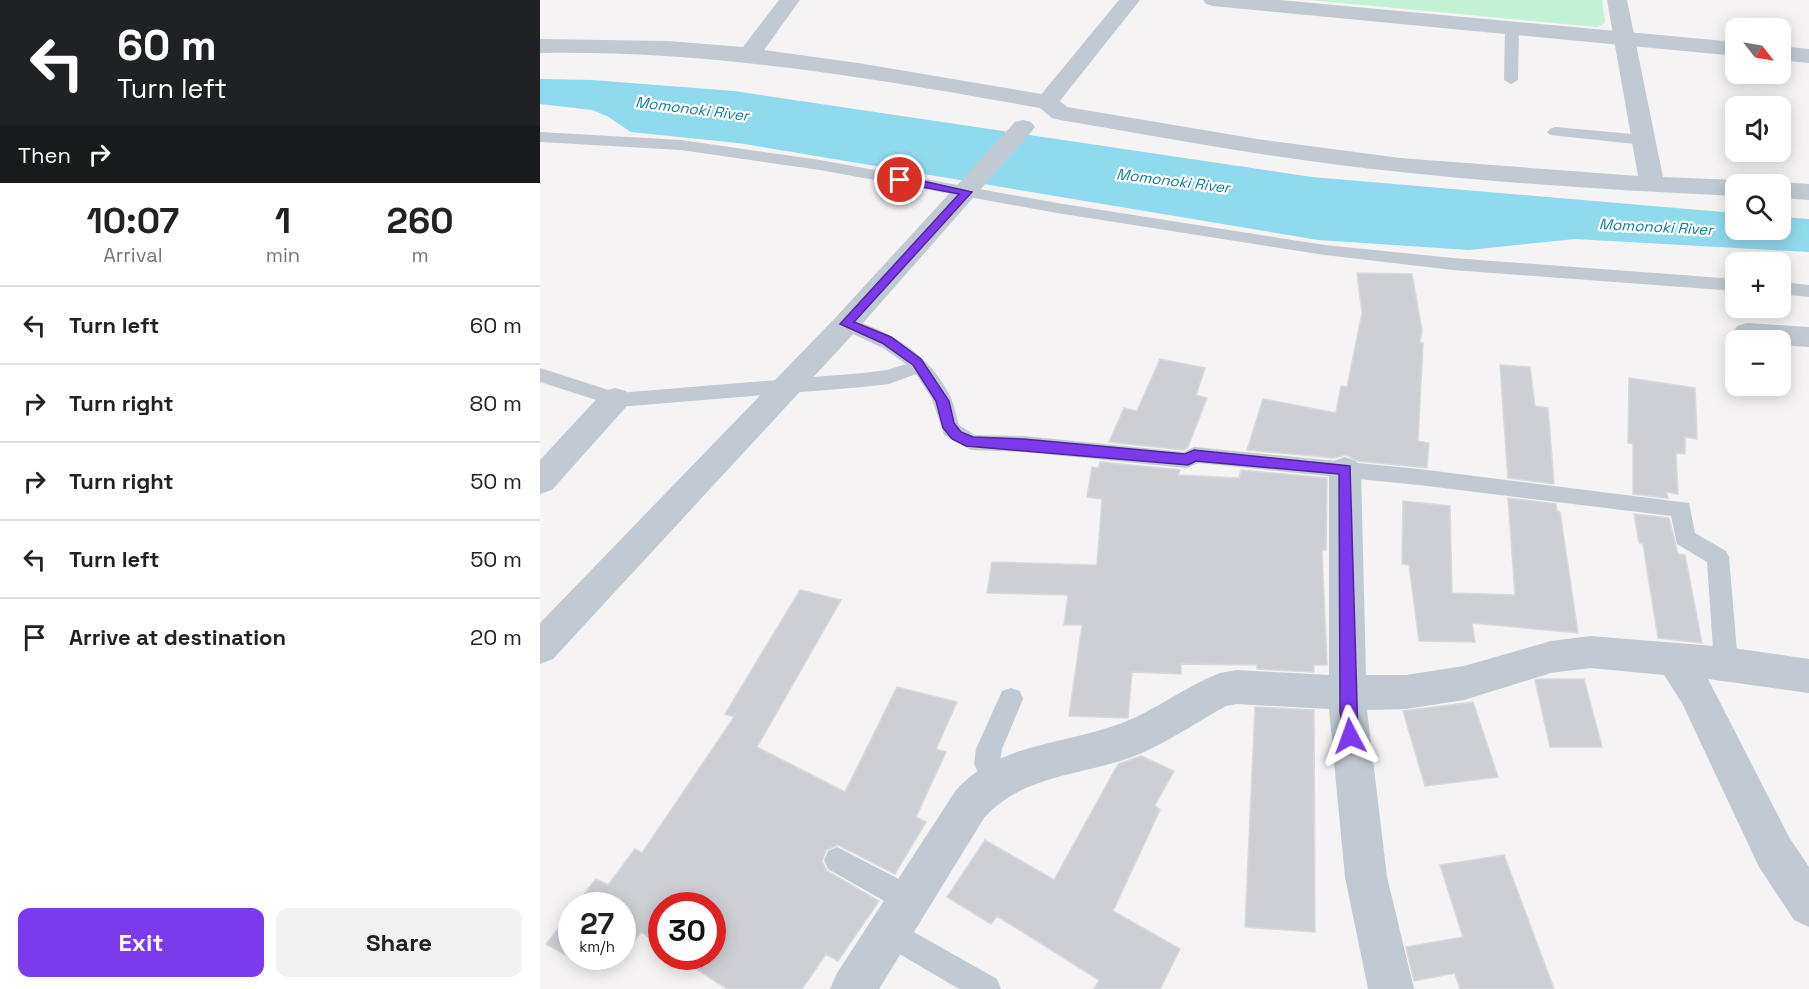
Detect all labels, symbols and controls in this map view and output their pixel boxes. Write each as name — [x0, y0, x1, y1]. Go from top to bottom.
north arrow — [1725, 18, 1791, 84]
map controls — [1725, 18, 1791, 396]
text: 60 m — [117, 19, 217, 72]
icon: left — [18, 24, 96, 102]
text: Turn left — [117, 71, 227, 106]
water label: Momonoki River — [634, 92, 751, 125]
button: sound — [1725, 96, 1791, 162]
icon: right — [83, 138, 116, 171]
text: Then — [18, 141, 71, 169]
pin — [874, 154, 925, 205]
icon: arrive — [883, 163, 916, 196]
water label: Momonoki River — [1115, 164, 1232, 197]
button: search — [1725, 174, 1791, 240]
text: 10:07 — [86, 198, 179, 244]
text: 1 — [275, 198, 291, 244]
text: 260 — [387, 198, 454, 244]
water label: Momonoki River — [1599, 214, 1715, 239]
text: Arrival — [103, 242, 163, 268]
text: min — [266, 242, 300, 268]
text: m — [411, 242, 429, 268]
button: + — [1725, 252, 1791, 318]
icon: left — [18, 309, 51, 342]
text: Turn left — [69, 311, 159, 339]
text: 60 m — [470, 311, 522, 339]
button: − — [1725, 330, 1791, 396]
icon: right — [18, 387, 51, 420]
text: Turn right — [69, 389, 174, 417]
text: 80 m — [470, 389, 522, 417]
icon: right — [18, 465, 51, 498]
text: Turn right — [69, 467, 174, 495]
text: 50 m — [470, 467, 522, 495]
icon: left — [18, 543, 51, 576]
text: Turn left — [69, 545, 159, 573]
text: 50 m — [470, 545, 522, 573]
icon: arrive — [18, 621, 51, 654]
text: Arrive at destination — [69, 623, 286, 651]
text: 20 m — [470, 623, 522, 651]
position arrow — [1318, 704, 1382, 768]
speed limit sign: 30 — [648, 892, 726, 970]
text: 27 — [580, 904, 614, 943]
button: Exit — [18, 908, 264, 977]
button: Share — [276, 908, 522, 977]
text: km/h — [579, 937, 615, 956]

